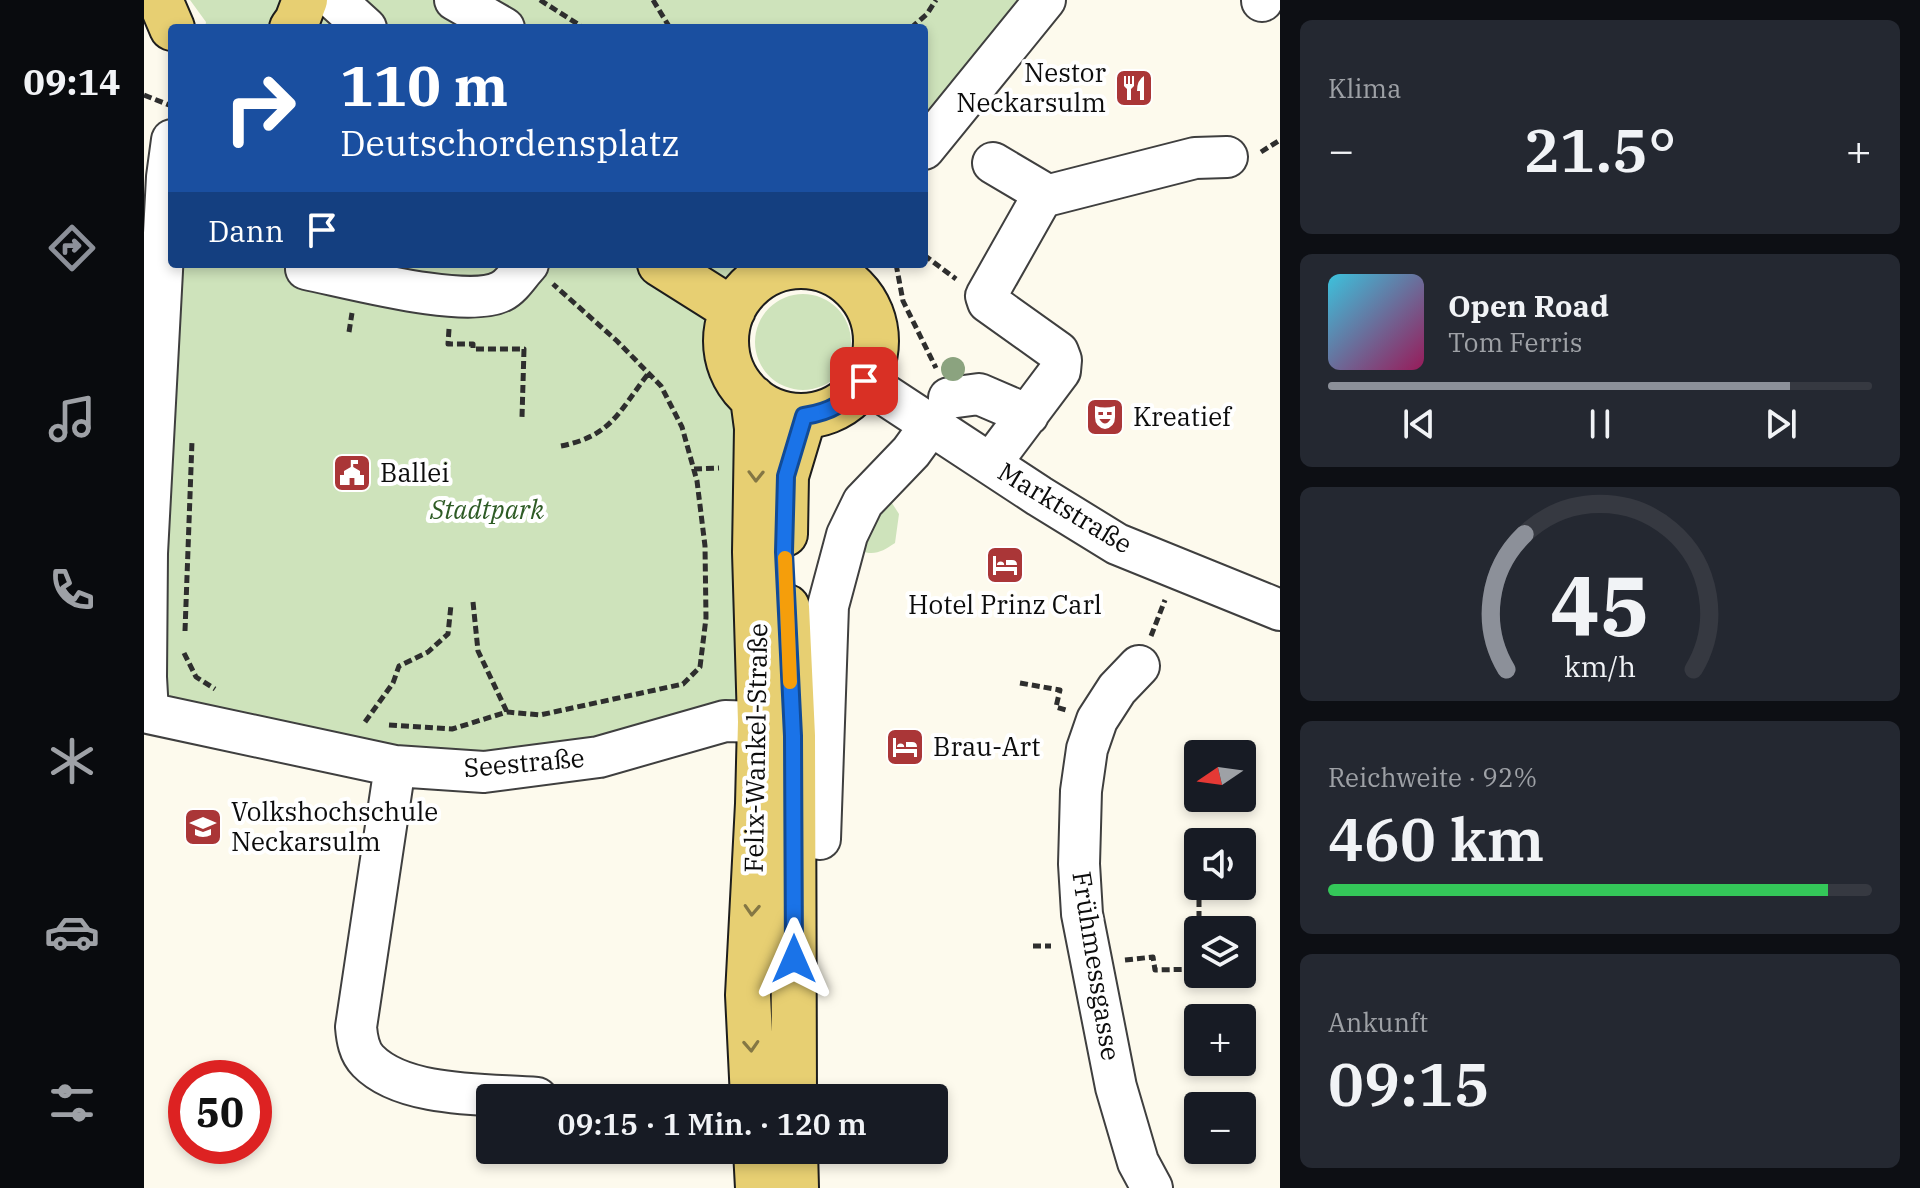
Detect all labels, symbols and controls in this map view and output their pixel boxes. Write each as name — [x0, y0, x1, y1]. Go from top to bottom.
text: 110 m — [340, 49, 508, 121]
place label: Nestor Neckarsulm — [956, 55, 1106, 119]
icon: right — [208, 56, 312, 160]
text: 09:14 — [23, 58, 121, 105]
restaurant icon: Nestor Neckarsulm — [1113, 67, 1155, 109]
text: Klima — [1328, 71, 1401, 105]
text: 21.5° — [1524, 110, 1676, 189]
text: Deutschordensplatz — [340, 119, 679, 166]
text: − — [1328, 121, 1354, 178]
text: + — [1846, 121, 1872, 178]
icon: arrive — [300, 208, 344, 252]
text: Dann — [208, 211, 284, 250]
icon: directions — [44, 220, 100, 276]
text: Open Road — [1448, 286, 1609, 325]
text: Tom Ferris — [1448, 325, 1582, 359]
pin — [830, 347, 898, 415]
icon: arrive — [842, 359, 886, 403]
icon: music — [44, 391, 100, 447]
theatre icon: Kreatief — [1084, 396, 1126, 438]
place label: Kreatief — [1133, 399, 1233, 433]
icon: previous — [1397, 402, 1441, 446]
icon: pause — [1578, 402, 1622, 446]
icon: next — [1759, 402, 1803, 446]
public building icon: Ballei — [331, 452, 373, 494]
street label: Marktstraße — [992, 454, 1139, 560]
place label: Ballei — [380, 455, 449, 489]
one-way arrow — [747, 470, 765, 483]
park label: Stadtpark — [429, 492, 544, 526]
hotel icon: Hotel Prinz Carl — [984, 544, 1026, 586]
text: 45 — [1550, 551, 1650, 659]
icon: phone — [44, 562, 100, 618]
place label: Hotel Prinz Carl — [908, 587, 1102, 621]
street label: Felix-Wankel-Straße — [736, 623, 774, 873]
text: km/h — [1564, 648, 1636, 685]
hotel icon: Brau-Art — [884, 726, 926, 768]
place label: Brau-Art — [933, 729, 1040, 763]
icon: climate — [44, 733, 100, 789]
street label: Seestraße — [462, 740, 586, 784]
north arrow — [1184, 740, 1256, 812]
map controls — [1184, 740, 1256, 1164]
text: Reichweite · 92% — [1328, 760, 1537, 794]
place label: Volkshochschule Neckarsulm — [231, 794, 438, 858]
text: 460 km — [1328, 799, 1544, 878]
school or university icon: Volkshochschule Neckarsulm — [182, 806, 224, 848]
button: sound — [1184, 828, 1256, 900]
street label: Frühmessgasse — [1065, 869, 1129, 1063]
icon: car — [44, 904, 100, 960]
one-way arrow — [744, 904, 761, 917]
button: layers — [1184, 916, 1256, 988]
position arrow — [752, 917, 836, 1001]
button: + — [1184, 1004, 1256, 1076]
text: Ankunft — [1328, 1005, 1428, 1039]
one-way arrow — [742, 1040, 759, 1053]
text: 09:15 — [1328, 1044, 1490, 1123]
speed limit sign: 50 — [168, 1060, 272, 1164]
icon: filters — [44, 1075, 100, 1131]
button: − — [1184, 1092, 1256, 1164]
text: 09:15 · 1 Min. · 120 m — [557, 1104, 867, 1143]

